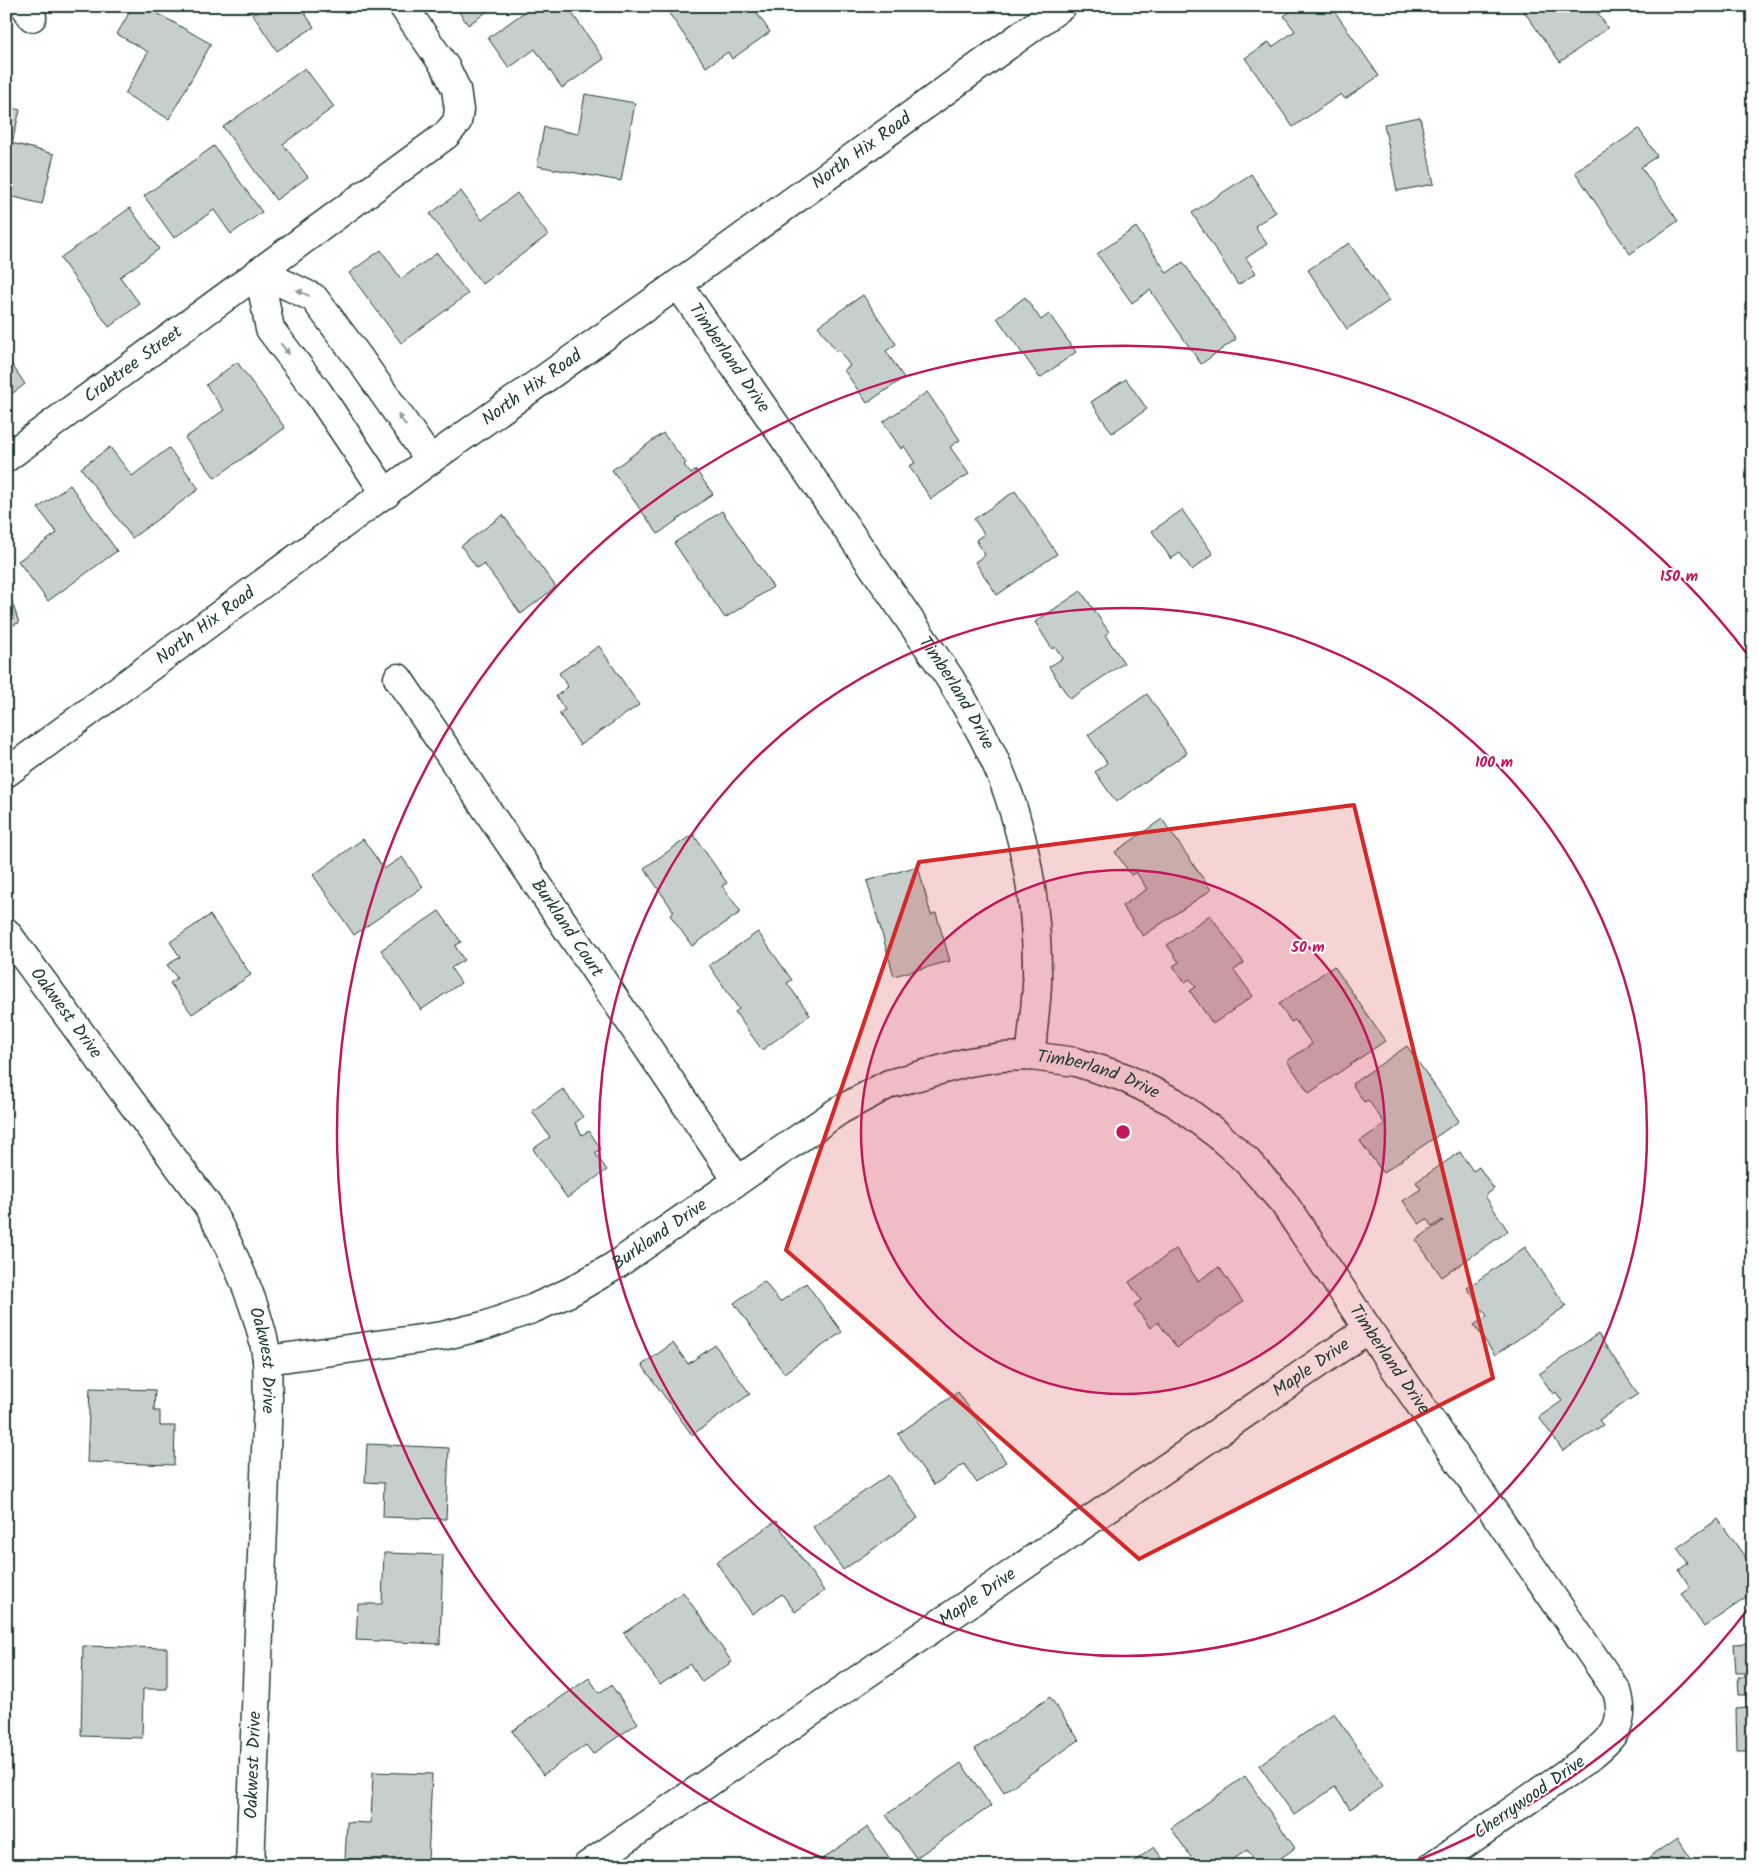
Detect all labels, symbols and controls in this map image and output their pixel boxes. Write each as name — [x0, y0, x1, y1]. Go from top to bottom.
street label: North Hix Road — [806, 104, 919, 197]
one-way arrow — [296, 288, 310, 296]
street label: Timberland Drive — [681, 297, 777, 419]
street label: Crabtree Street — [78, 318, 190, 411]
street label: North Hix Road — [476, 341, 589, 434]
one-way arrow — [280, 342, 290, 356]
one-way arrow — [397, 413, 407, 427]
text: 150 m — [1660, 565, 1698, 589]
street label: North Hix Road — [150, 579, 262, 672]
street label: Timberland Drive — [911, 631, 1002, 755]
text: 100 m — [1475, 751, 1513, 775]
street label: Burkland Court — [523, 873, 611, 984]
text: 50 m — [1290, 936, 1325, 960]
street label: Oakwest Drive — [22, 961, 110, 1065]
street label: Timberland Drive — [1035, 1042, 1165, 1107]
centre of rings — [1114, 1123, 1132, 1141]
street label: Burkland Drive — [606, 1191, 714, 1278]
street label: Timberland Drive — [1341, 1299, 1437, 1421]
street label: Oakwest Drive — [240, 1303, 282, 1414]
street label: Maple Drive — [1267, 1331, 1356, 1405]
street label: Maple Drive — [933, 1560, 1022, 1634]
street label: Oakwest Drive — [238, 1711, 270, 1819]
street label: Cherrywood Drive — [1468, 1749, 1592, 1847]

